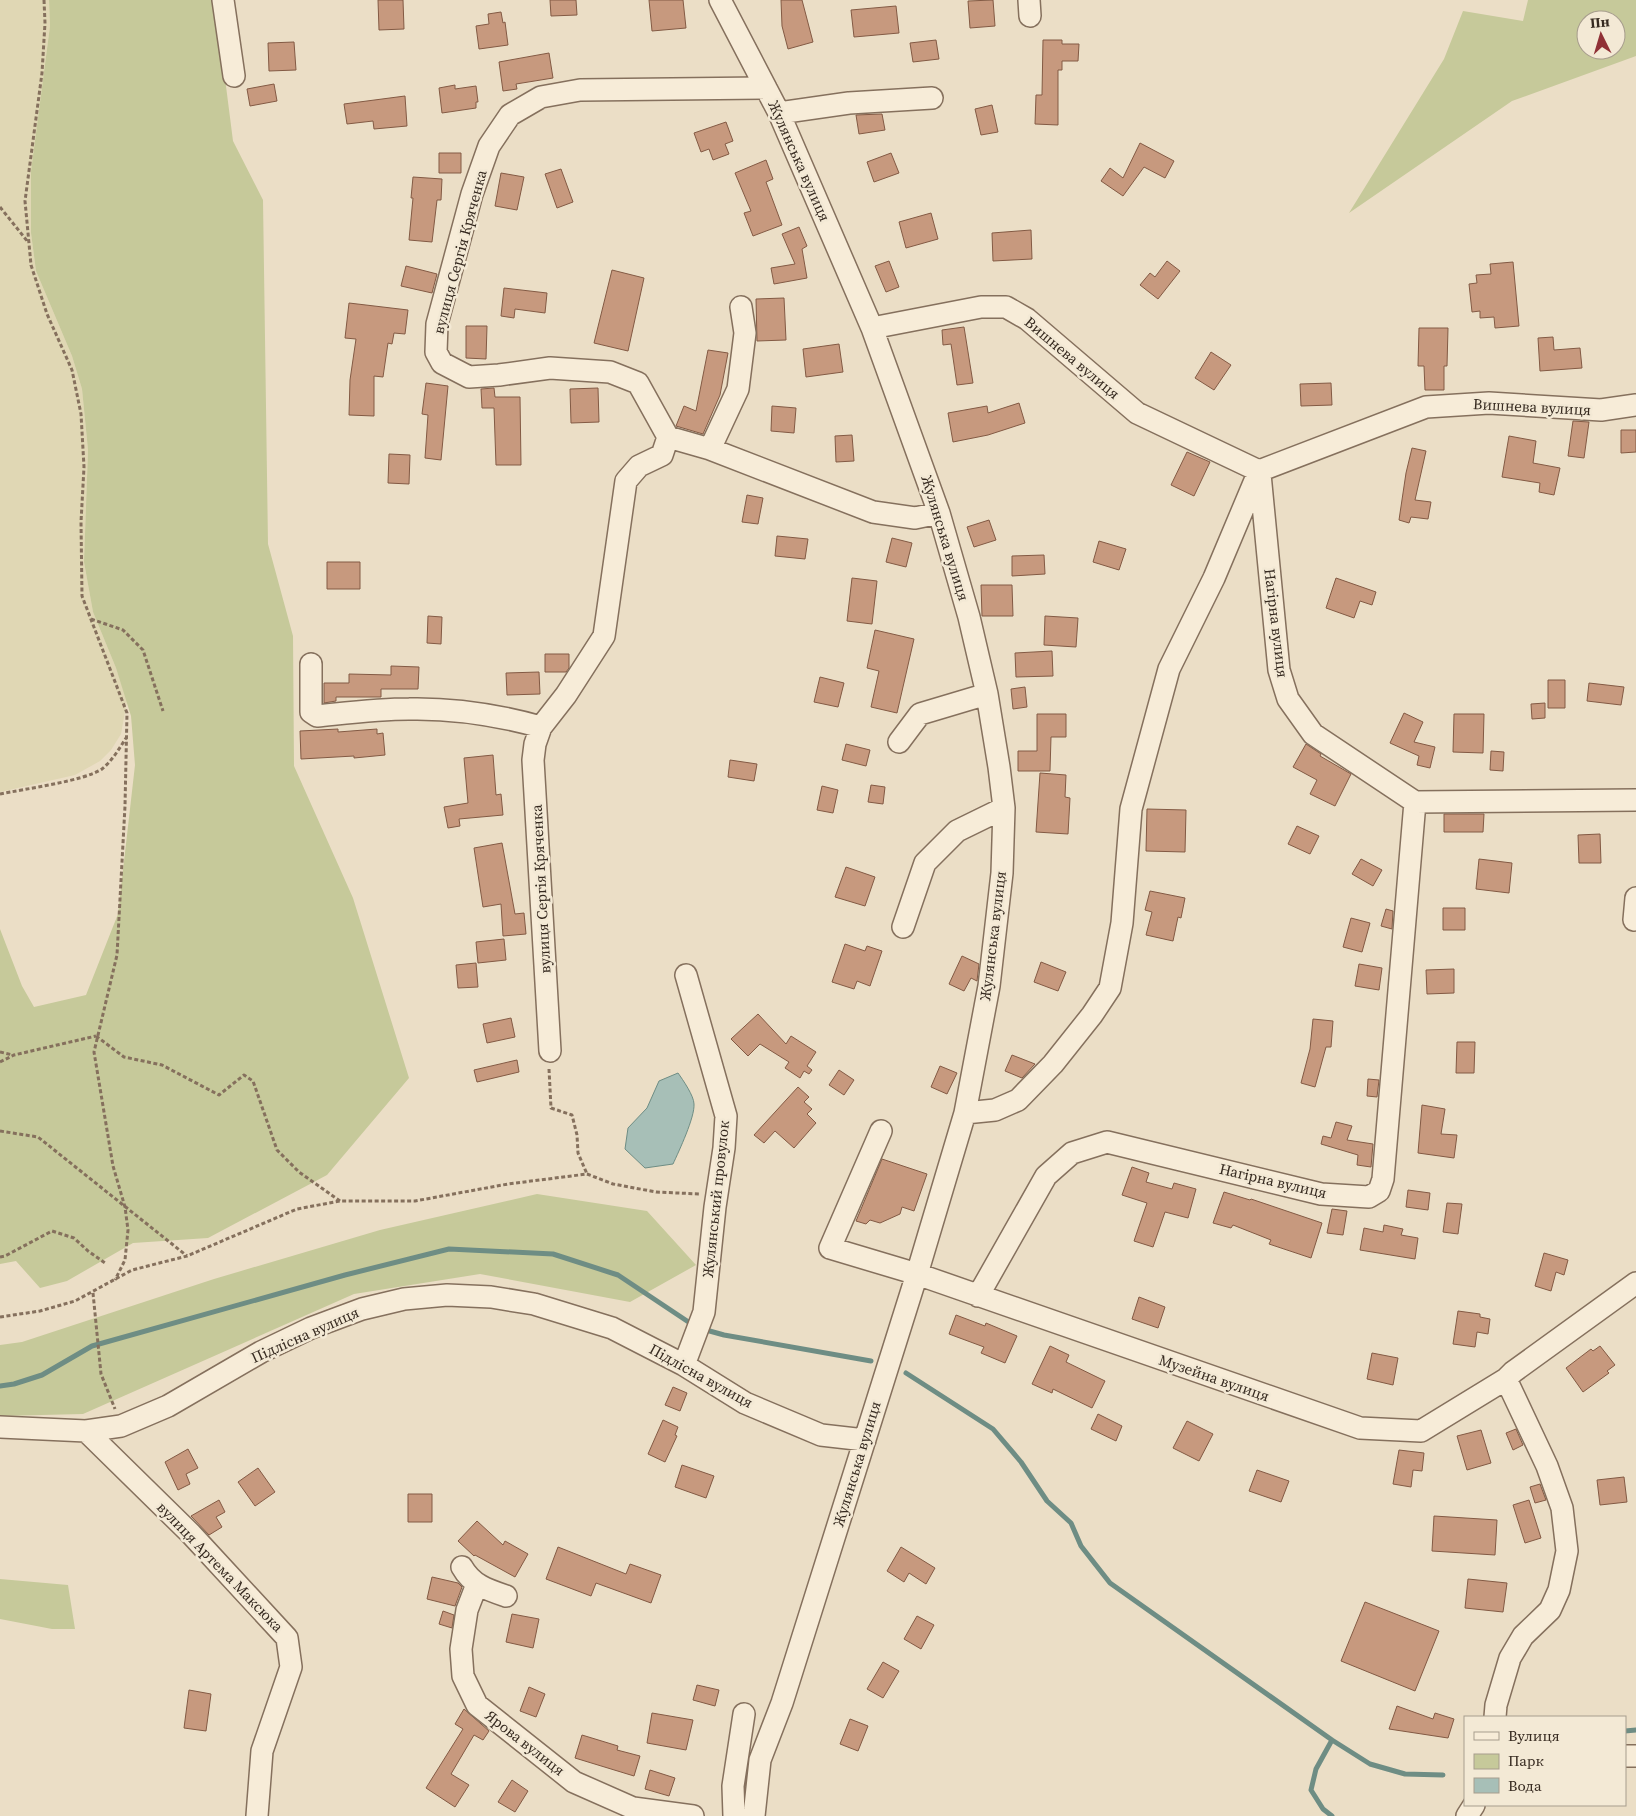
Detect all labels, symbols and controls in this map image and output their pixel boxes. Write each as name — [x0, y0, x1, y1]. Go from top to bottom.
north arrow — [1576, 10, 1626, 60]
text: Пн — [1589, 11, 1610, 33]
street label: Жулянська вулиця — [763, 97, 836, 225]
street label: вулиця Сергія Кряченка — [427, 167, 492, 336]
street label: Вишнева вулиця — [1020, 312, 1124, 404]
street label: Вишнева вулиця — [1472, 393, 1592, 420]
street label: Жулянська вулиця — [916, 472, 975, 603]
street label: Нагірна вулиця — [1259, 567, 1294, 679]
street label: вулиця Сергія Кряченка — [526, 804, 555, 974]
street label: Жулянська вулиця — [974, 870, 1011, 1002]
street label: Жулянський провулок — [697, 1119, 734, 1279]
street label: Нагірна вулиця — [1217, 1158, 1329, 1203]
street label: Підлісна вулиця — [248, 1301, 362, 1368]
street label: Підлісна вулиця — [645, 1338, 757, 1413]
street label: Музейна вулиця — [1156, 1349, 1272, 1406]
street label: Жулянська вулиця — [827, 1398, 886, 1529]
street label: вулиця Артема Максюка — [152, 1497, 289, 1637]
street label: Ярова вулиця — [481, 1705, 569, 1780]
legend — [1464, 1716, 1626, 1806]
text: Вулиця — [1508, 1725, 1560, 1746]
text: Парк — [1508, 1750, 1544, 1771]
text: Вода — [1508, 1775, 1542, 1796]

